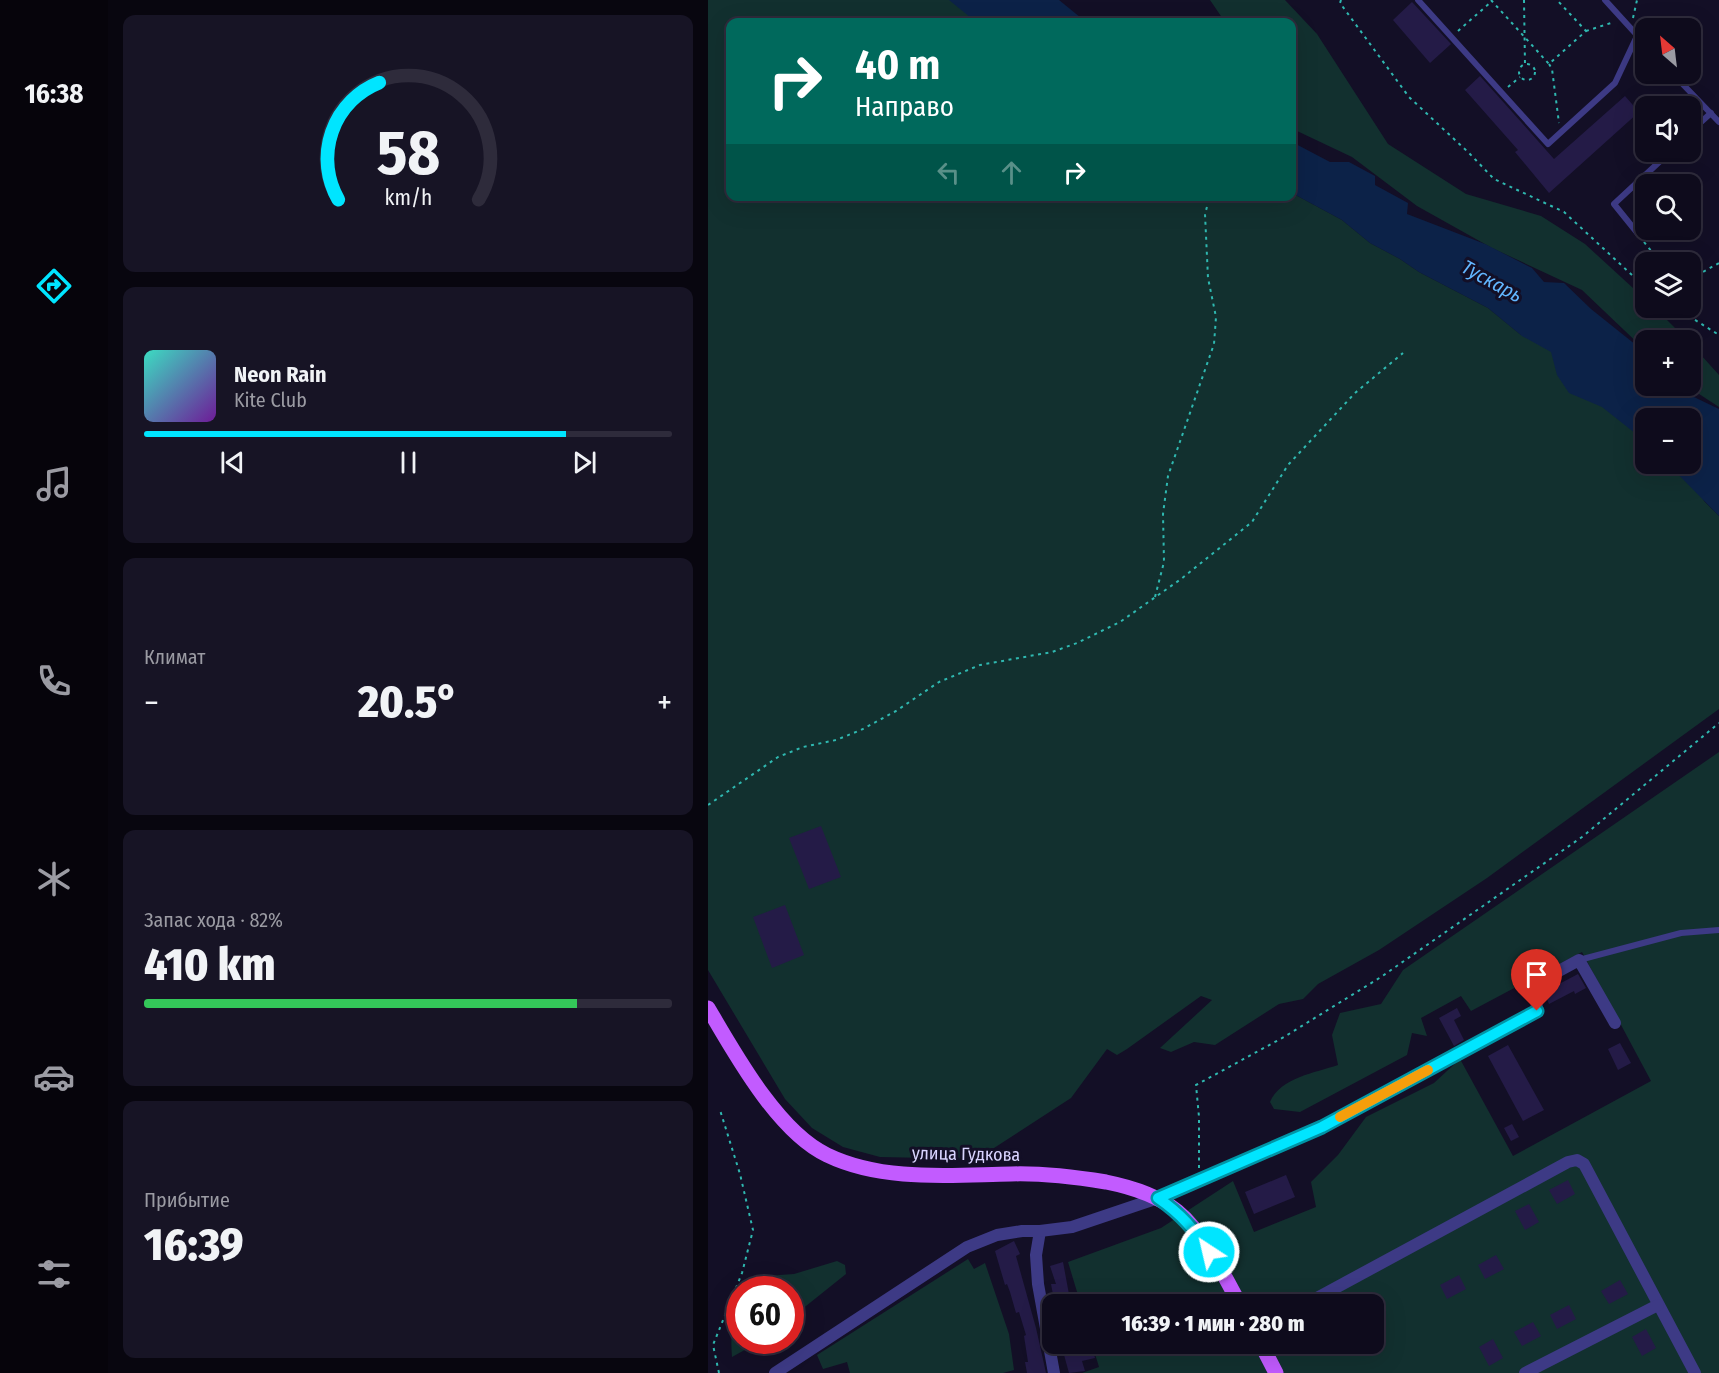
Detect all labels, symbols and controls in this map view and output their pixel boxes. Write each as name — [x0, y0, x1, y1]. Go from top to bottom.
north arrow — [1635, 18, 1701, 84]
map controls — [1635, 18, 1701, 474]
text: 40 m — [855, 40, 940, 90]
icon: right — [756, 42, 834, 120]
text: 16:38 — [24, 78, 84, 110]
text: Направо — [855, 91, 954, 123]
button: sound — [1635, 96, 1701, 162]
text: 58 — [376, 116, 440, 191]
icon: left — [932, 156, 965, 189]
icon: ahead — [995, 156, 1028, 189]
icon: right — [1058, 156, 1091, 189]
button: search — [1635, 174, 1701, 240]
text: km/h — [384, 186, 432, 212]
button: layers — [1635, 252, 1701, 318]
water label: Тускарь — [1458, 255, 1526, 307]
icon: directions — [33, 265, 75, 307]
button: + — [1635, 330, 1701, 396]
text: Neon Rain — [234, 361, 327, 388]
text: Kite Club — [234, 388, 307, 412]
button: − — [1635, 408, 1701, 474]
icon: previous — [216, 446, 249, 479]
icon: pause — [392, 446, 425, 479]
icon: next — [568, 446, 601, 479]
icon: music — [33, 463, 75, 505]
text: Климат — [144, 645, 205, 669]
icon: phone — [33, 660, 75, 702]
text: 20.5° — [358, 675, 458, 729]
text: − — [144, 683, 159, 723]
text: + — [657, 683, 672, 723]
icon: climate — [33, 858, 75, 900]
text: Запас хода · 82% — [144, 908, 283, 932]
text: 410 km — [144, 938, 276, 992]
pin — [1511, 949, 1562, 1011]
icon: arrive — [1520, 958, 1553, 991]
icon: car — [33, 1056, 75, 1098]
street label: улица Гудкова — [912, 1142, 1021, 1166]
text: Прибытие — [144, 1188, 230, 1212]
text: 16:39 — [144, 1218, 244, 1272]
position arrow — [1177, 1220, 1241, 1284]
icon: filters — [33, 1253, 75, 1295]
speed limit sign: 60 — [726, 1276, 804, 1354]
text: 16:39 · 1 мин · 280 m — [1122, 1310, 1304, 1337]

